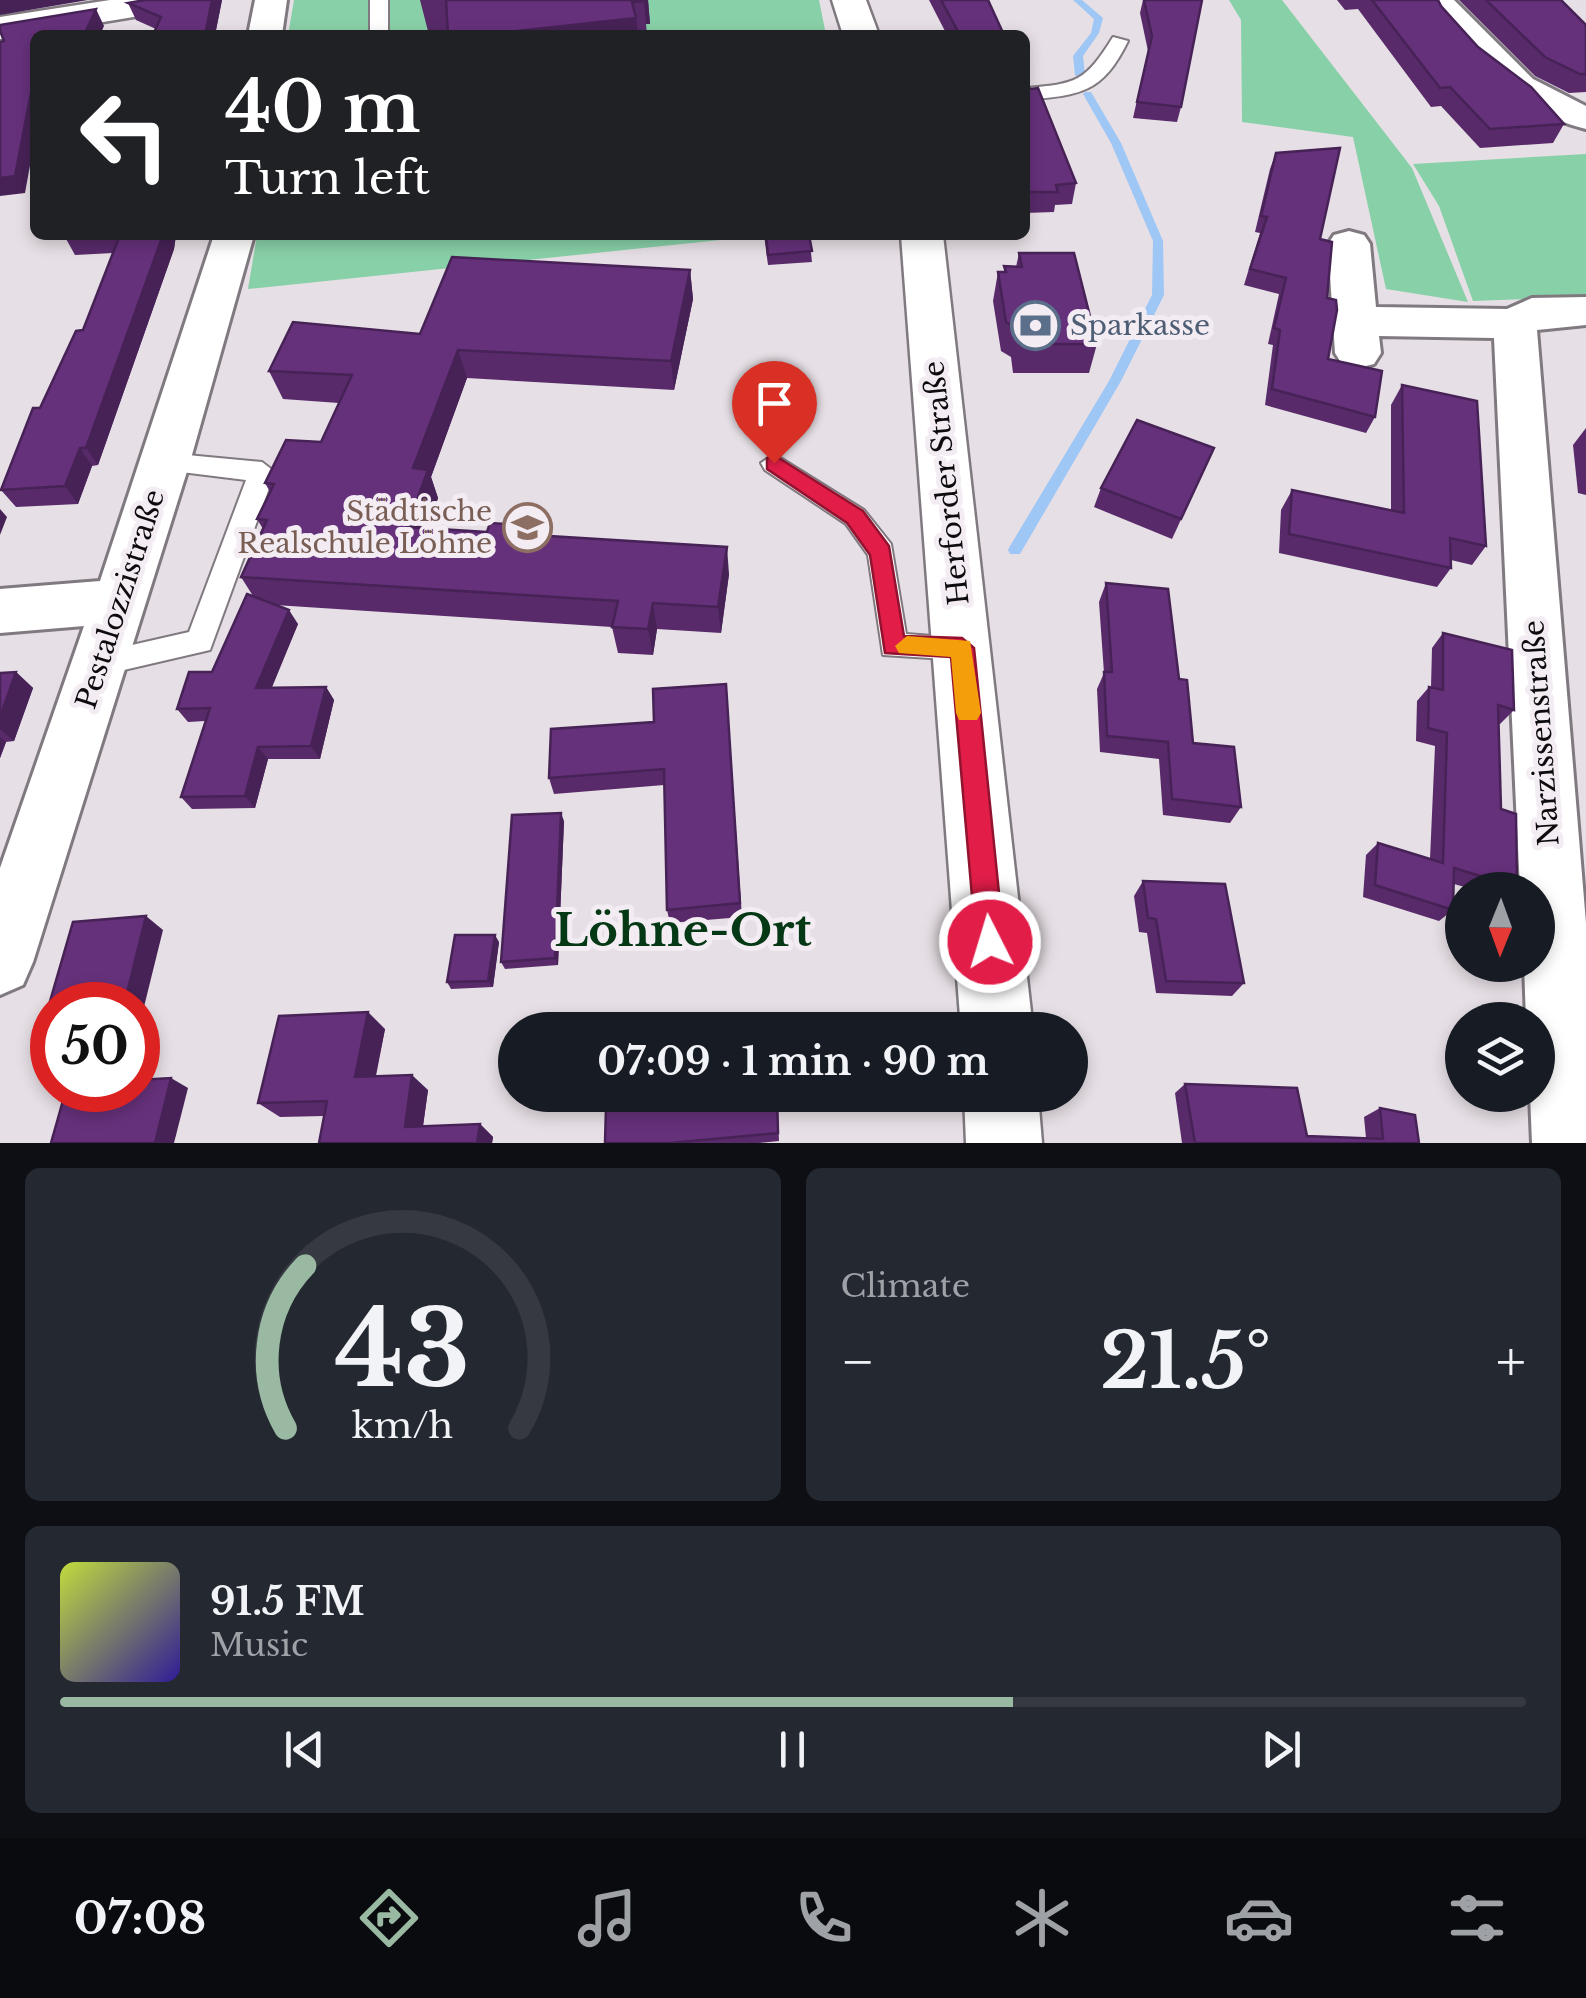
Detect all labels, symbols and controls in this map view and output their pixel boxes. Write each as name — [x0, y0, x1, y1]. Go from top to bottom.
text: 40 m — [225, 64, 420, 151]
icon: left — [60, 70, 190, 200]
text: Turn left — [225, 150, 430, 206]
bank icon: Sparkasse — [1009, 299, 1061, 351]
place label: Sparkasse — [1070, 308, 1210, 343]
street label: Herforder Straße — [916, 359, 977, 607]
pin — [732, 361, 817, 464]
icon: arrive — [747, 376, 802, 431]
street label: Pestalozzistraße — [69, 485, 172, 713]
place label: Städtische Realschule Löhne — [237, 494, 492, 561]
school or university icon: Städtische Realschule Löhne — [501, 501, 553, 553]
street label: Narzissenstraße — [1516, 619, 1567, 847]
north arrow — [1445, 872, 1555, 982]
map controls — [1445, 872, 1555, 1112]
position arrow — [938, 890, 1042, 994]
district label: Löhne-Ort — [554, 902, 812, 958]
speed limit sign: 50 — [30, 982, 160, 1112]
button: layers — [1445, 1002, 1555, 1112]
text: 07:09 · 1 min · 90 m — [597, 1038, 989, 1085]
text: Climate — [841, 1266, 970, 1306]
text: 43 — [335, 1285, 470, 1414]
text: 21.5° — [1100, 1315, 1271, 1408]
text: − — [841, 1328, 875, 1396]
text: + — [1496, 1328, 1526, 1396]
text: km/h — [352, 1403, 453, 1448]
text: 91.5 FM — [210, 1578, 364, 1625]
text: Music — [210, 1625, 308, 1665]
icon: previous — [277, 1722, 332, 1777]
icon: pause — [765, 1722, 820, 1777]
icon: next — [1254, 1722, 1309, 1777]
icon: directions — [354, 1883, 424, 1953]
icon: music — [572, 1883, 642, 1953]
icon: phone — [789, 1883, 859, 1953]
icon: climate — [1007, 1883, 1077, 1953]
icon: car — [1224, 1883, 1294, 1953]
icon: filters — [1442, 1883, 1512, 1953]
text: 07:08 — [74, 1890, 206, 1946]

